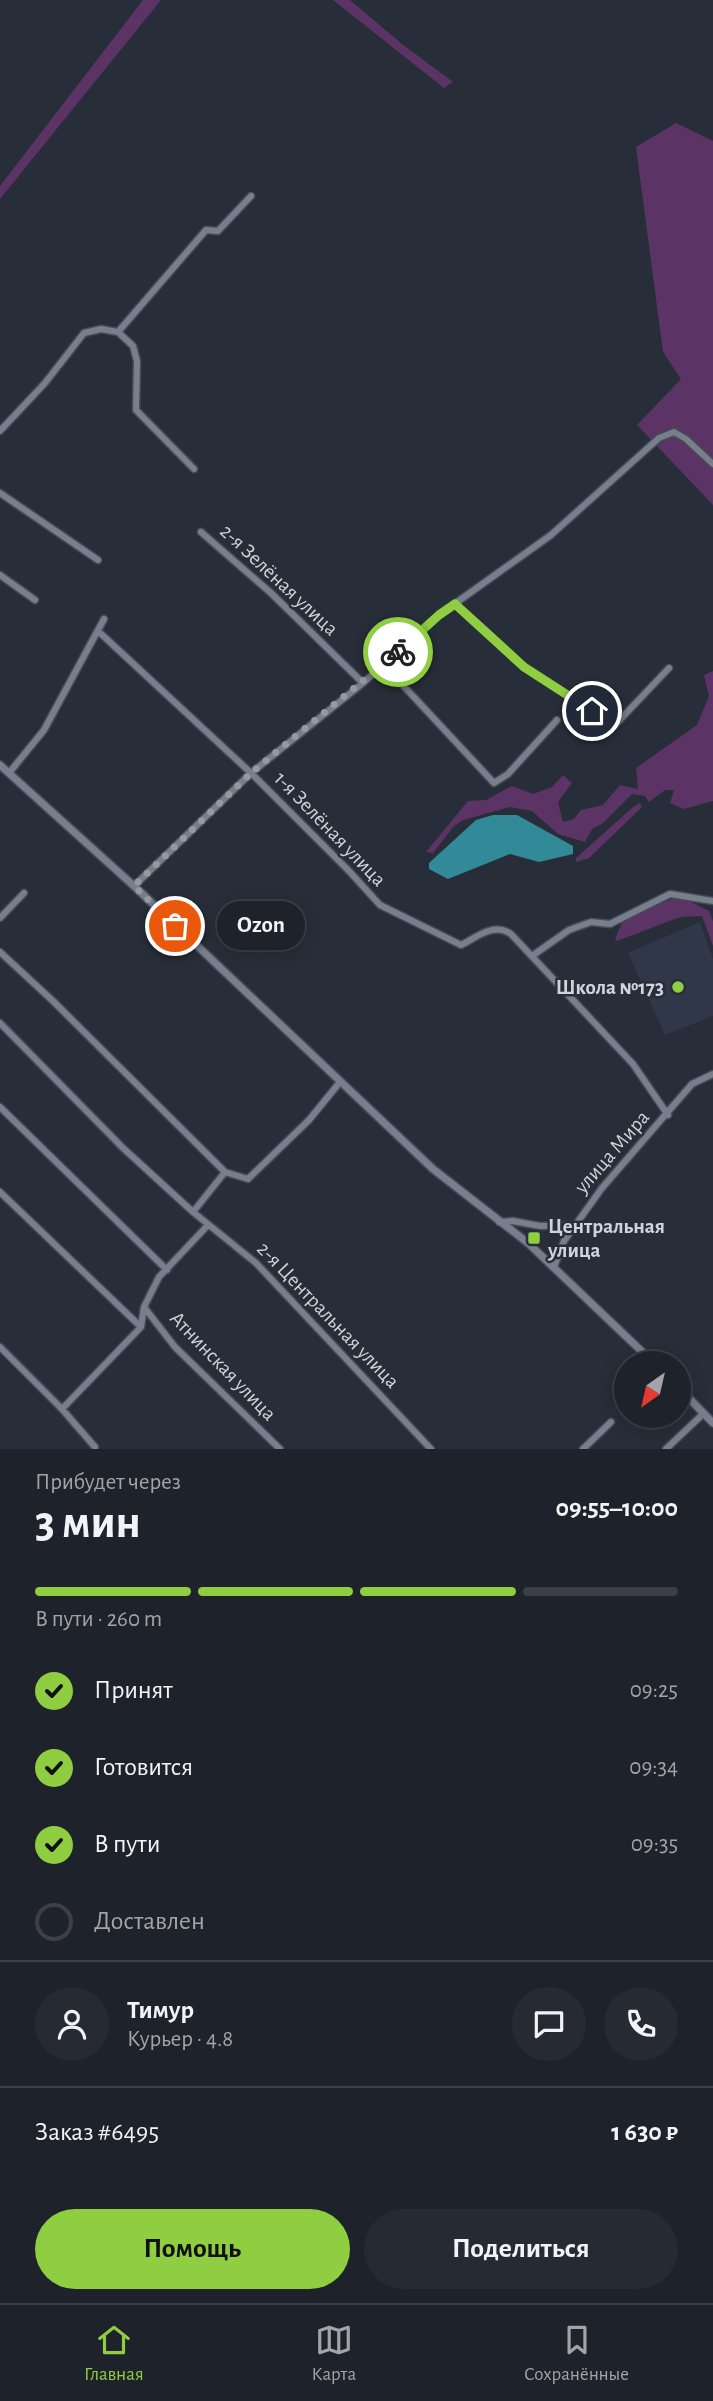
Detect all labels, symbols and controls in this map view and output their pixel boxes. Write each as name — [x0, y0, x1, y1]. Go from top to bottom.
street label: 2-я Зелёная улица — [216, 520, 342, 640]
courier — [363, 617, 433, 687]
icon: bike — [379, 633, 417, 671]
pin — [562, 681, 622, 741]
icon: home — [573, 692, 611, 730]
street label: 1-я Зелёная улица — [270, 768, 390, 891]
pin — [145, 896, 205, 956]
callout: Ozon — [217, 902, 304, 950]
icon: bag — [156, 907, 194, 945]
text: Ozon — [237, 914, 285, 937]
place label: Школа №173 — [556, 977, 664, 998]
marker: Школа №173 — [670, 979, 686, 995]
street label: улица Мира — [570, 1106, 654, 1198]
place label: Центральная улица — [547, 1216, 665, 1261]
marker: Центральная улица — [526, 1230, 542, 1246]
street label: 2-я Центральная улица — [253, 1238, 403, 1392]
street label: Атнинская улица — [166, 1307, 280, 1425]
north arrow — [614, 1351, 691, 1428]
map controls — [614, 1351, 691, 1428]
text: Прибудет через — [35, 1471, 181, 1494]
text: 09:55–10:00 — [556, 1495, 678, 1521]
text: 3 мин — [35, 1500, 141, 1546]
text: В пути · 260 m — [35, 1608, 162, 1631]
icon: check — [35, 1672, 73, 1710]
text: Принят — [94, 1677, 173, 1703]
text: 09:25 — [630, 1679, 678, 1702]
icon: check — [35, 1749, 73, 1787]
text: Готовится — [94, 1754, 193, 1780]
text: 09:34 — [629, 1756, 678, 1779]
icon: check — [35, 1826, 73, 1864]
text: В пути — [94, 1831, 160, 1857]
text: 09:35 — [631, 1833, 678, 1856]
text: Доставлен — [94, 1908, 205, 1934]
button: person — [35, 1987, 109, 2061]
button: chat — [512, 1987, 586, 2061]
button: phone — [604, 1987, 678, 2061]
text: Тимур — [127, 1997, 194, 2023]
text: Курьер · 4.8 — [127, 2028, 233, 2051]
text: Заказ #6495 — [35, 2119, 159, 2145]
text: 1 630 ₽ — [611, 2119, 678, 2145]
button: Помощь — [35, 2209, 350, 2289]
button: Поделиться — [364, 2209, 678, 2289]
tab: Главная — [84, 2321, 144, 2386]
tab: Карта — [312, 2321, 356, 2386]
tab: Сохранённые — [524, 2321, 629, 2386]

